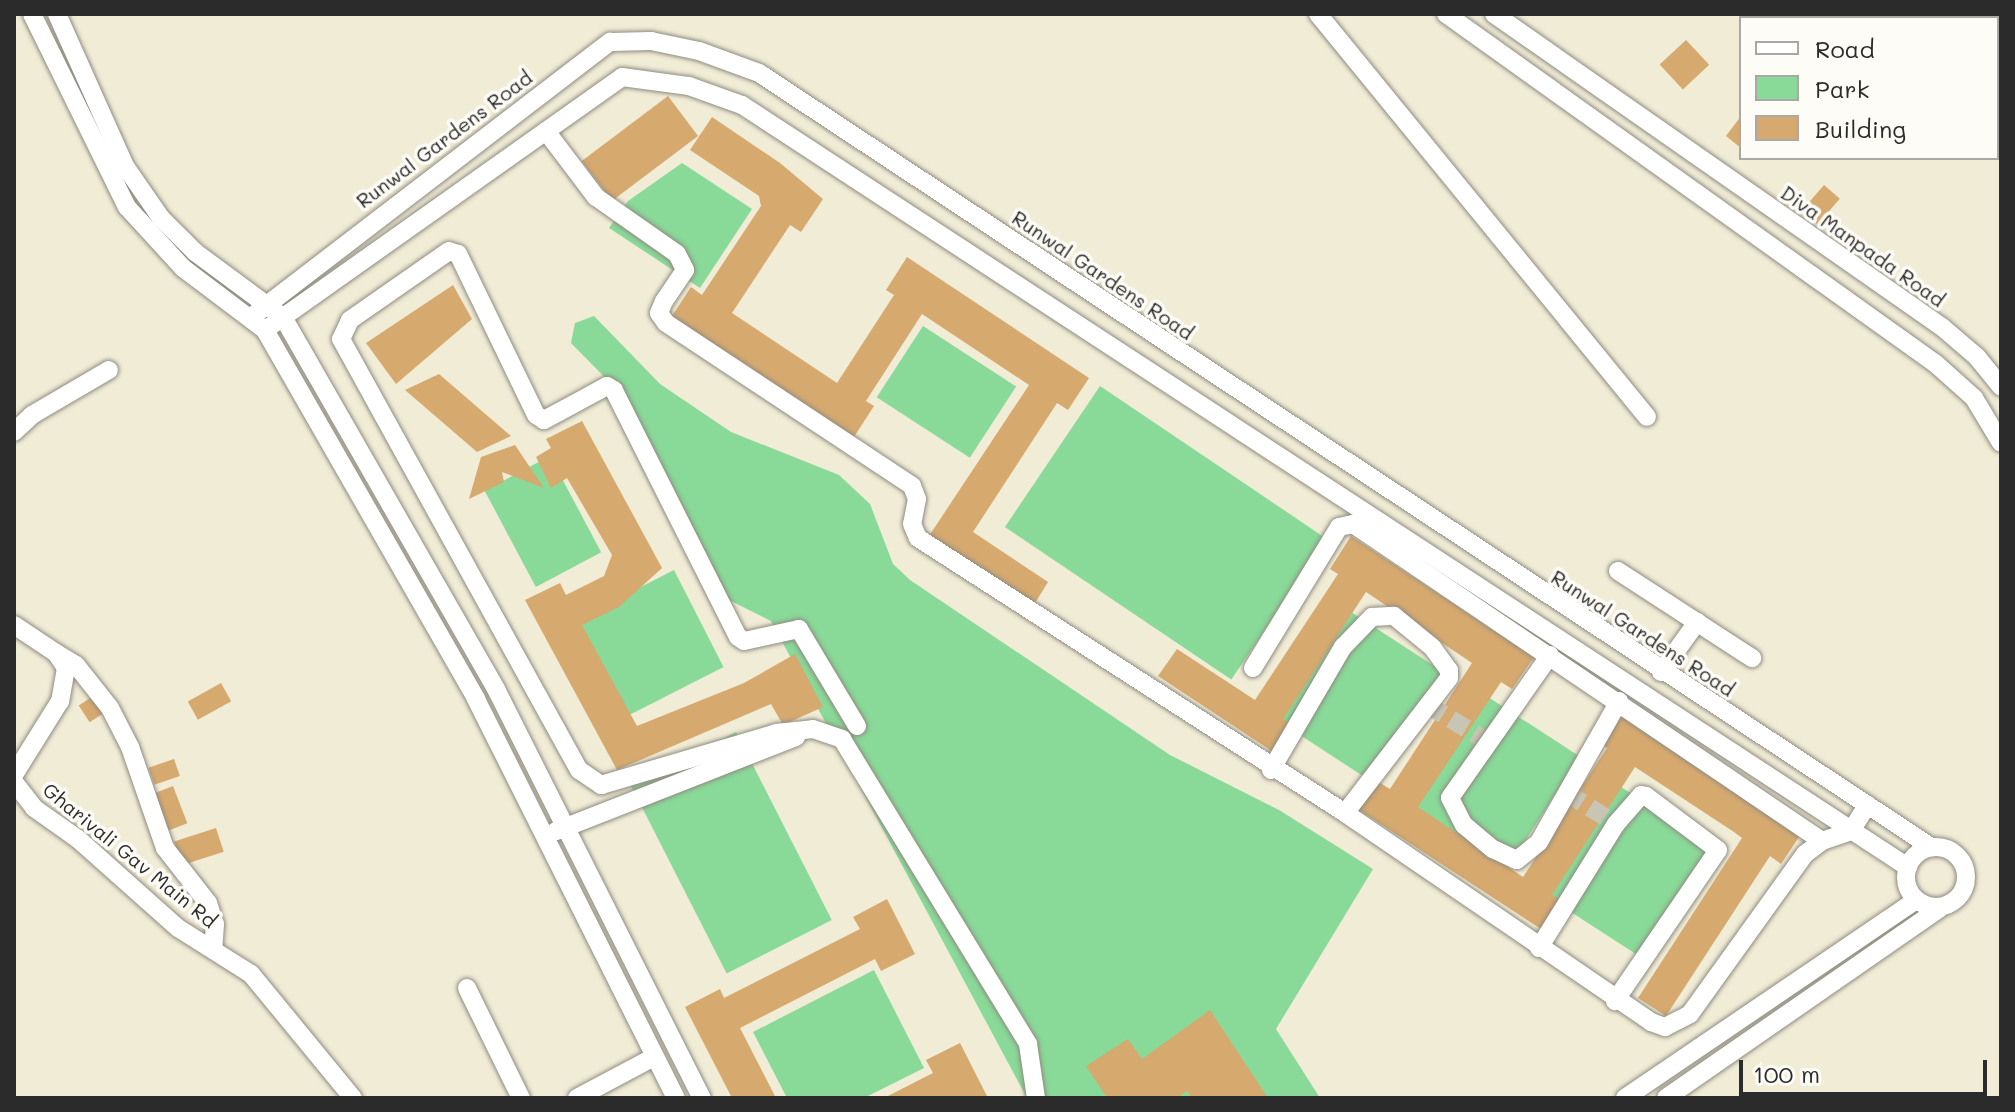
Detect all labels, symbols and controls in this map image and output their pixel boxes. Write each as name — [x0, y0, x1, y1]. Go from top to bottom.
legend — [1739, 16, 1999, 160]
text: Road — [1815, 33, 1875, 64]
street label: Runwal Gardens Road — [351, 65, 537, 213]
text: Park — [1815, 73, 1869, 104]
text: Building — [1815, 113, 1906, 144]
street label: Diva Manpada Road — [1776, 180, 1950, 312]
street label: Runwal Gardens Road — [1008, 205, 1198, 345]
street label: Runwal Gardens Road — [1547, 565, 1739, 701]
street label: Gharivali Gav Main Rd — [38, 777, 222, 933]
scale bar — [1743, 1044, 1991, 1094]
text: 100 m — [1753, 1058, 1820, 1089]

